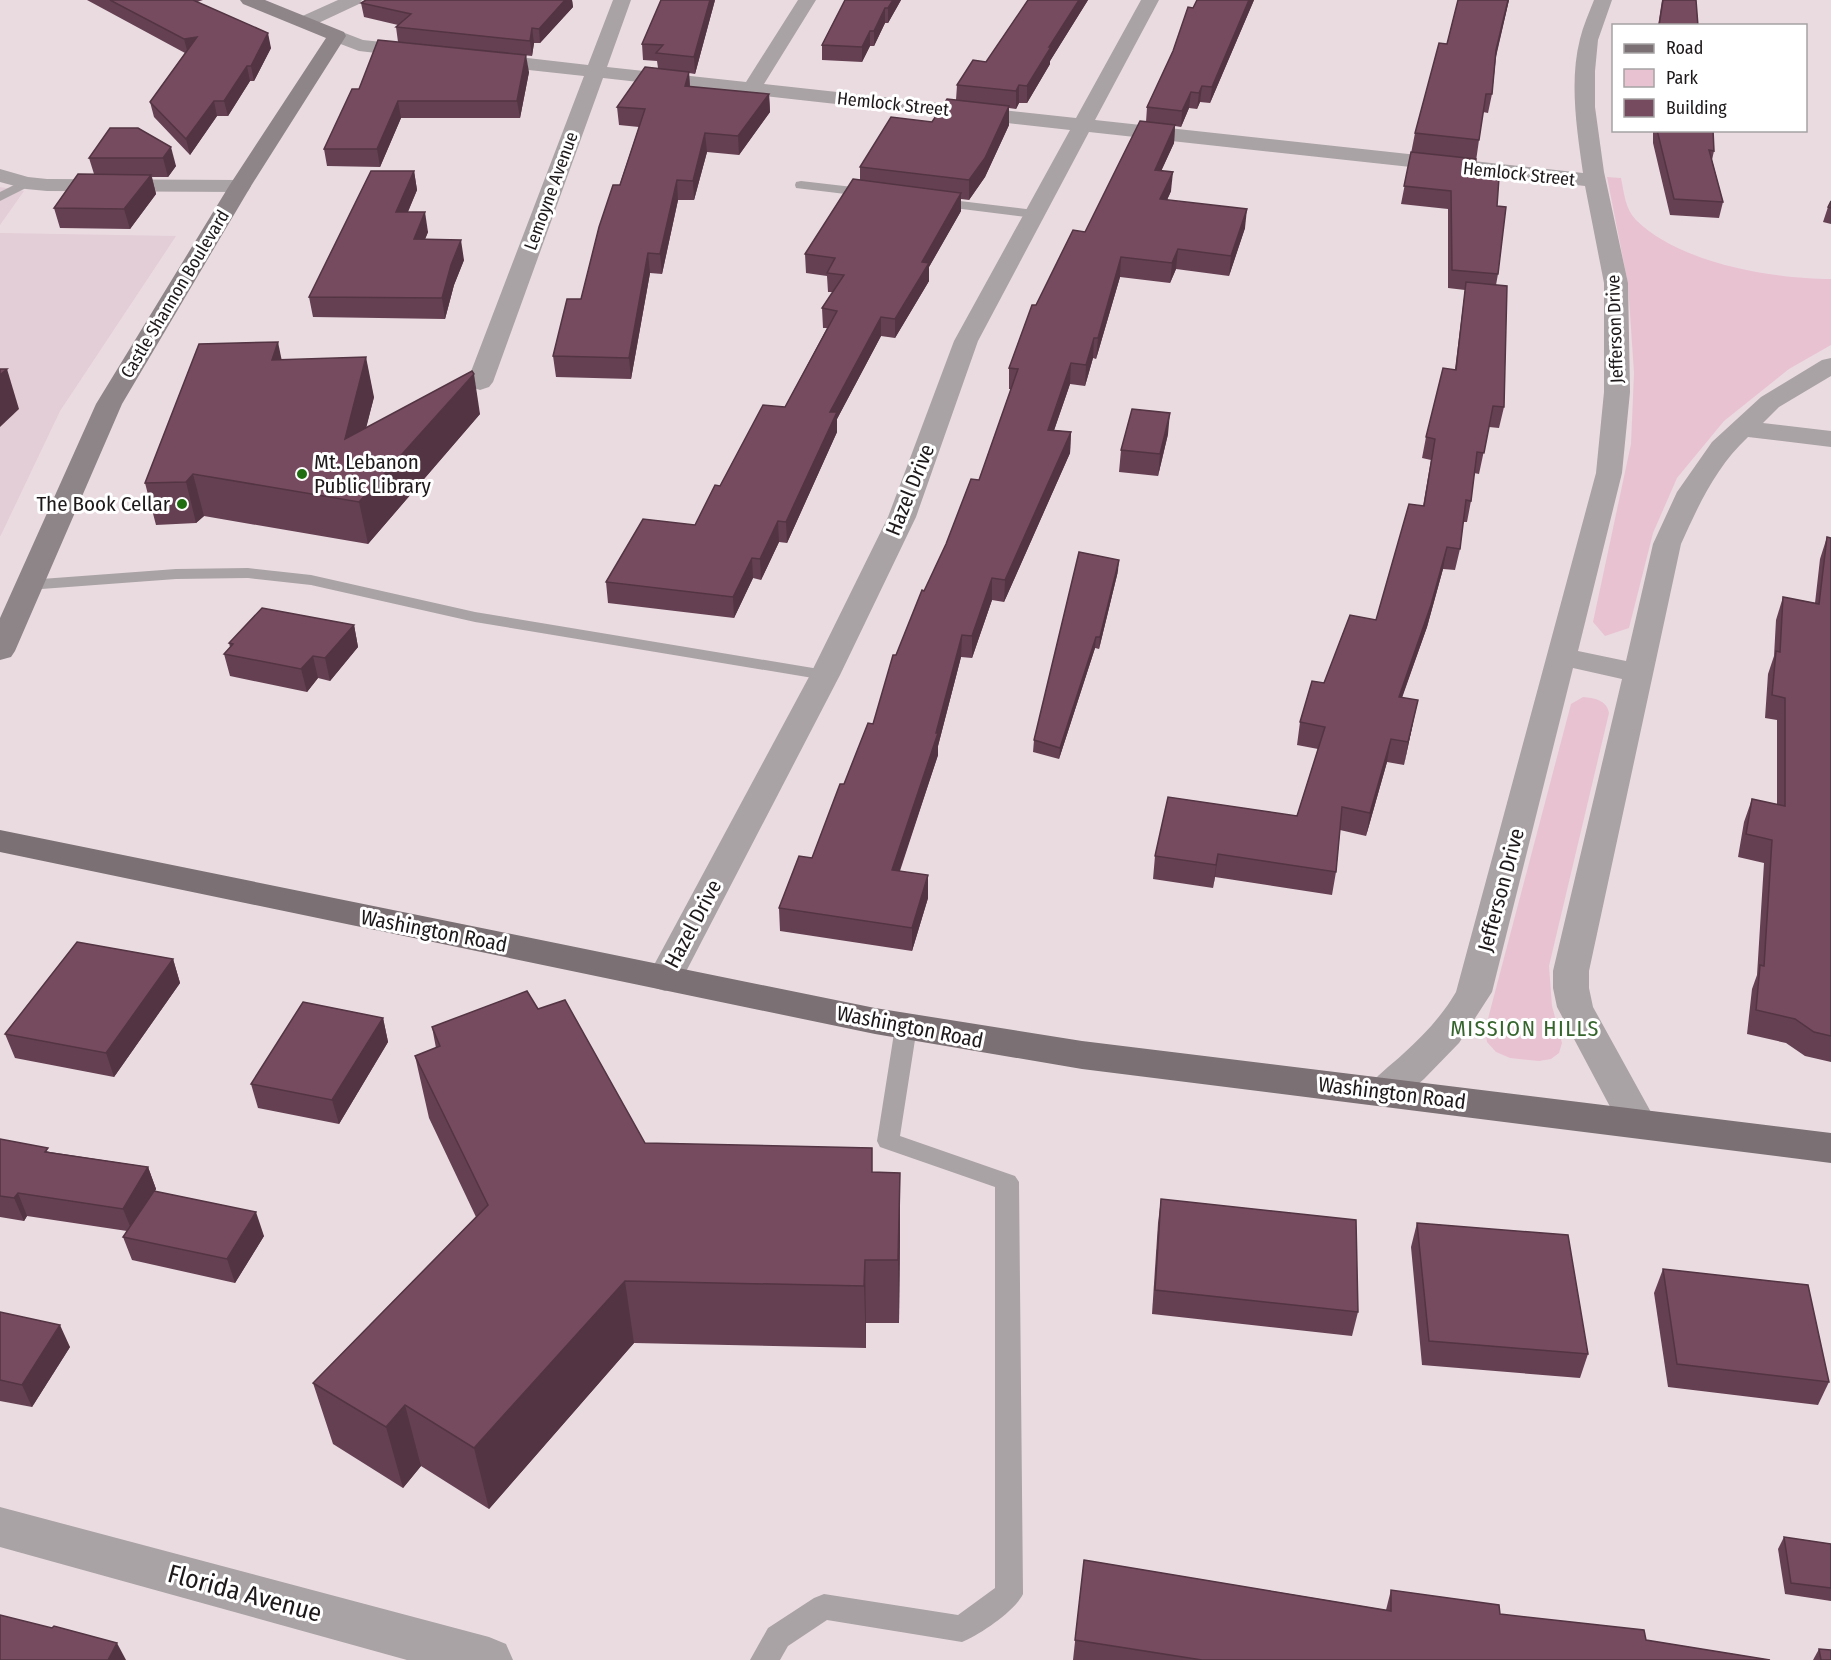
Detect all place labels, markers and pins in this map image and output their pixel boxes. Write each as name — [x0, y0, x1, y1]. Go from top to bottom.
place label: Mt. Lebanon Public Library — [314, 449, 431, 499]
marker: Mt. Lebanon Public Library — [295, 467, 309, 481]
place label: The Book Cellar — [36, 491, 171, 517]
marker: The Book Cellar — [175, 497, 189, 511]

